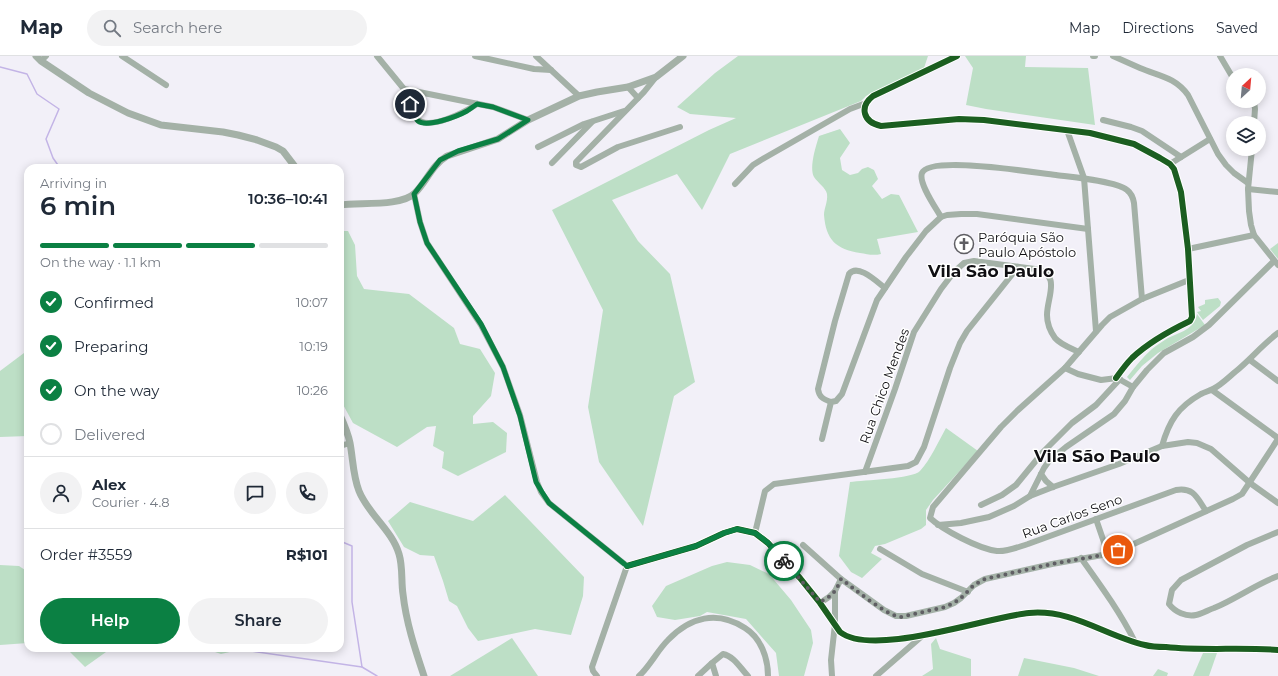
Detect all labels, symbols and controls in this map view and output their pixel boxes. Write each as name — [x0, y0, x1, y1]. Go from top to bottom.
search box — [87, 10, 367, 46]
text: Map — [20, 16, 63, 39]
icon: search — [101, 17, 123, 39]
text: Search here — [133, 18, 222, 37]
text: Map — [1069, 19, 1100, 37]
text: Directions — [1122, 19, 1194, 37]
text: Saved — [1216, 19, 1258, 37]
north arrow — [1226, 68, 1266, 108]
map controls — [1226, 68, 1266, 156]
pin — [393, 87, 427, 121]
icon: home — [399, 93, 421, 115]
button: layers — [1226, 116, 1266, 156]
text: Arriving in — [40, 175, 107, 191]
text: 10:36–10:41 — [248, 189, 328, 208]
text: 6 min — [40, 190, 116, 222]
place label: Paróquia São Paulo Apóstolo — [978, 229, 1076, 260]
church icon: Paróquia São Paulo Apóstolo — [953, 233, 975, 255]
text: On the way · 1.1 km — [40, 254, 161, 270]
district label: Vila São Paulo — [927, 261, 1054, 281]
icon: check — [40, 291, 62, 313]
text: Confirmed — [74, 293, 154, 312]
text: 10:07 — [296, 294, 328, 310]
street label: Rua Chico Mendes — [856, 326, 912, 446]
icon: check — [40, 335, 62, 357]
text: Preparing — [74, 337, 149, 356]
text: 10:19 — [299, 338, 328, 354]
icon: check — [40, 379, 62, 401]
text: On the way — [74, 381, 159, 400]
text: 10:26 — [297, 382, 328, 398]
text: Delivered — [74, 425, 146, 444]
district label: Vila São Paulo — [1033, 446, 1160, 466]
button: person — [40, 472, 82, 514]
button: chat — [234, 472, 276, 514]
button: phone — [286, 472, 328, 514]
text: Alex — [92, 475, 126, 494]
street label: Rua Carlos Seno — [1020, 490, 1124, 542]
text: Courier · 4.8 — [92, 494, 170, 510]
pin — [1101, 533, 1135, 567]
icon: bag — [1107, 539, 1129, 561]
courier — [764, 541, 804, 581]
text: Order #3559 — [40, 545, 132, 564]
text: R$101 — [286, 545, 328, 564]
icon: bike — [773, 550, 795, 572]
button: Help — [40, 598, 180, 644]
button: Share — [188, 598, 328, 644]

